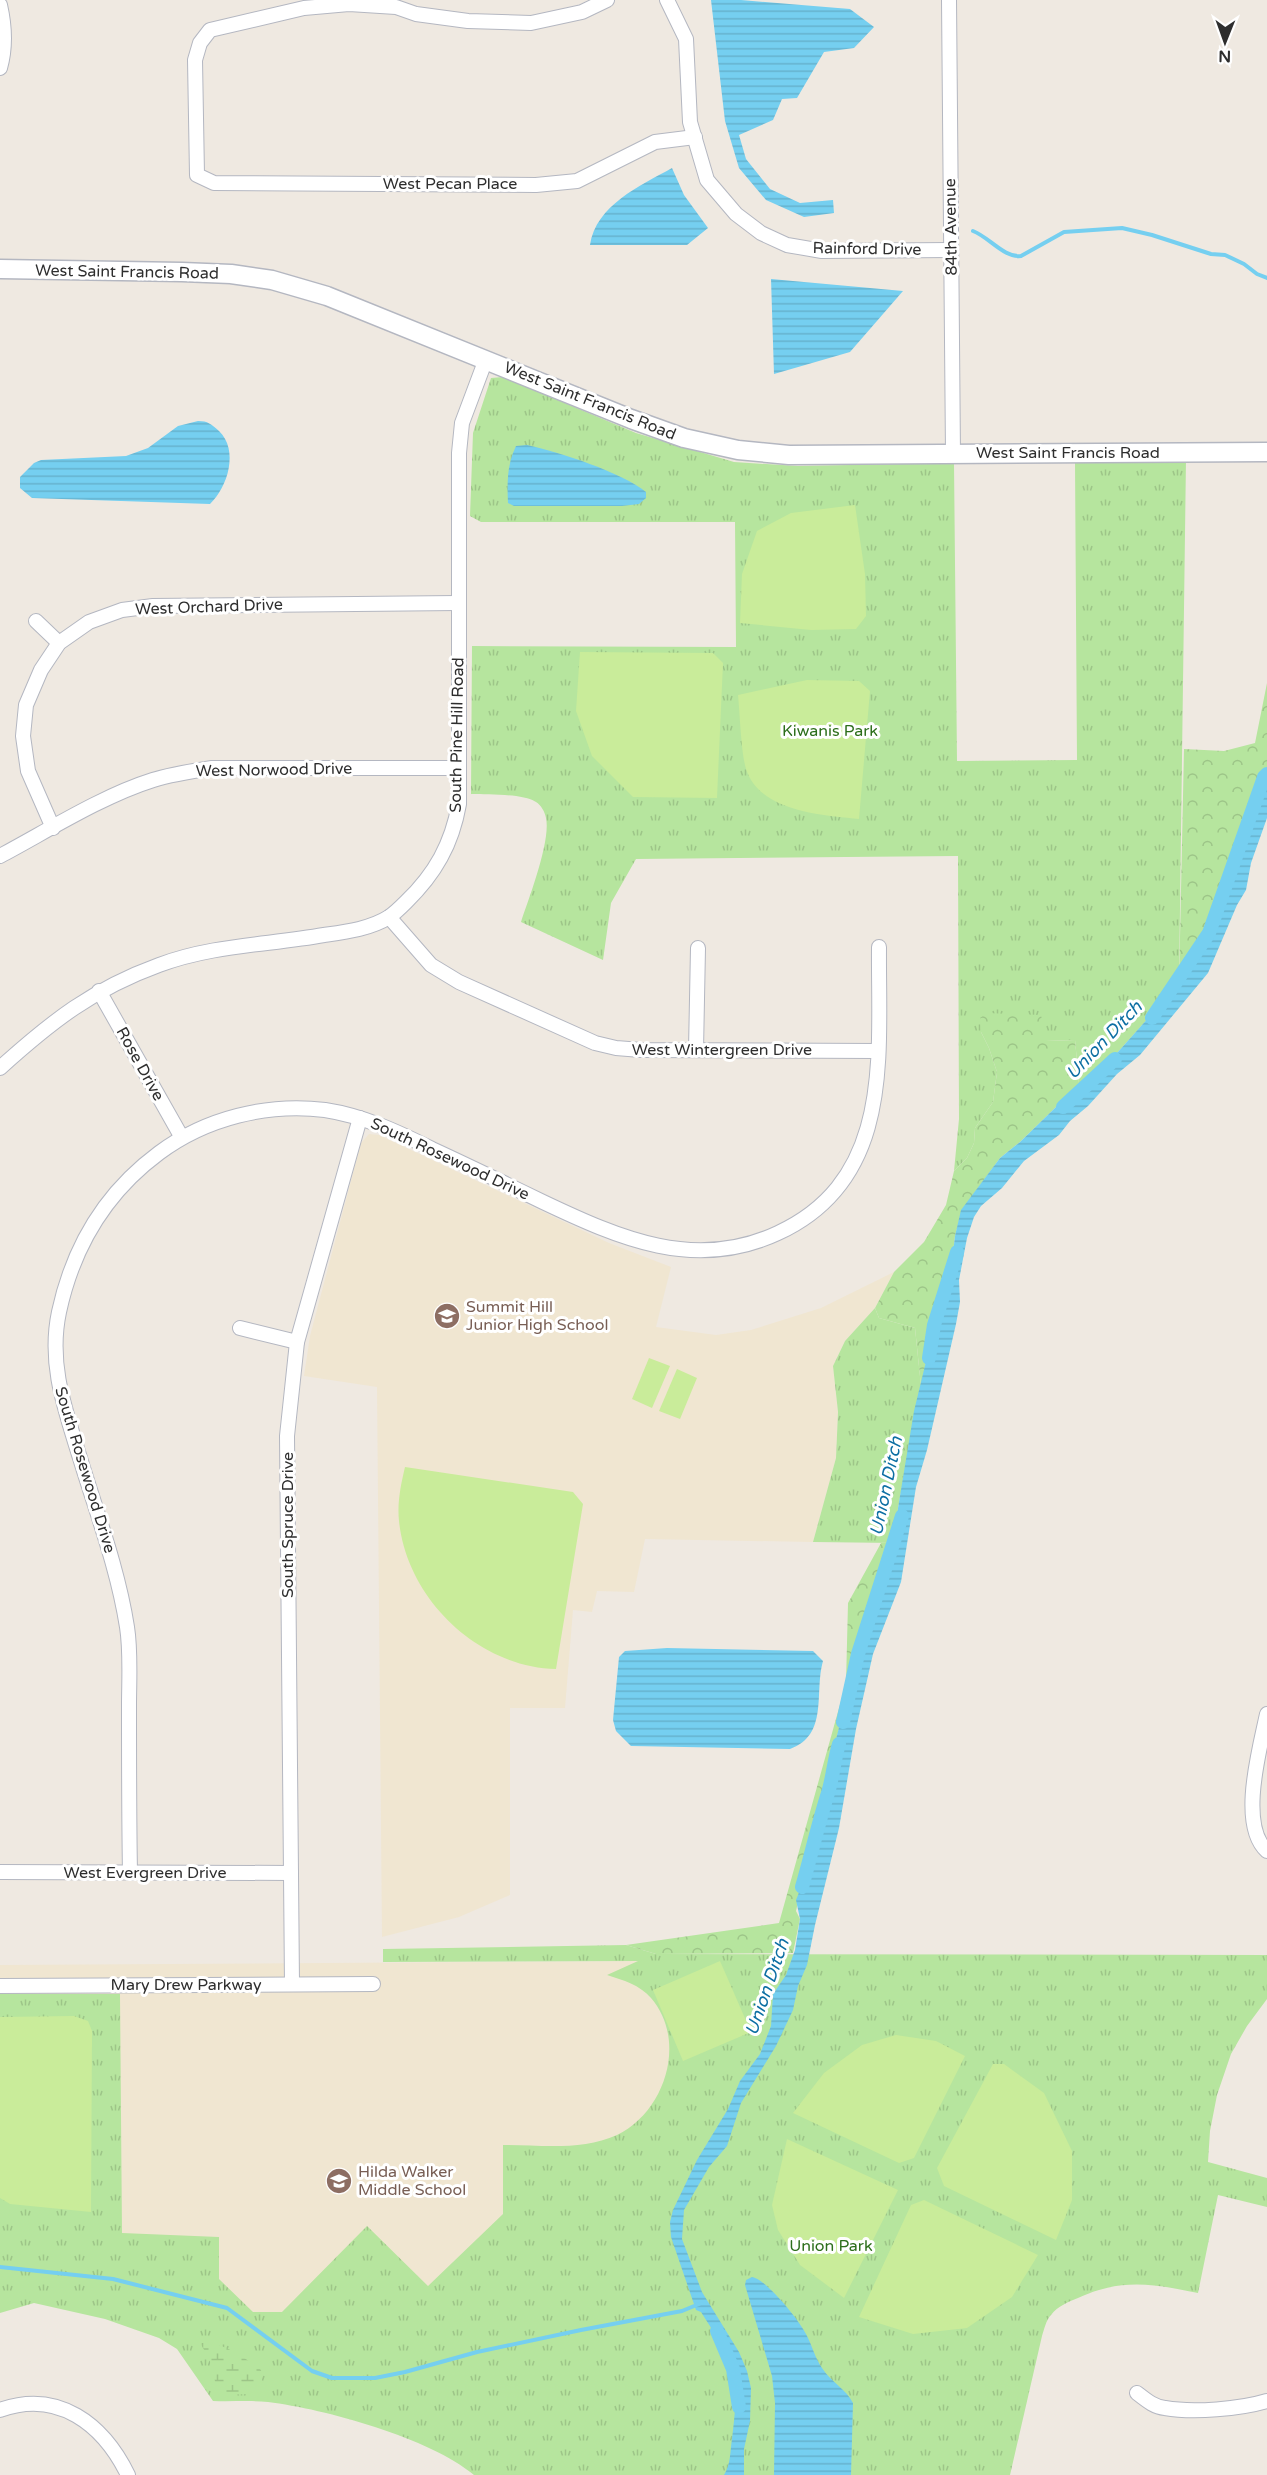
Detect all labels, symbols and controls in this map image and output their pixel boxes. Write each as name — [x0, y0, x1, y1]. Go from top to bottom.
north arrow — [1195, 12, 1255, 72]
text: N — [1218, 46, 1231, 66]
street label: West Pecan Place — [383, 174, 517, 194]
street label: 84th Avenue — [940, 178, 962, 276]
street label: Rainford Drive — [812, 238, 922, 260]
street label: West Saint Francis Road — [35, 260, 219, 284]
street label: West Saint Francis Road — [501, 357, 679, 445]
street label: West Saint Francis Road — [976, 443, 1160, 463]
street label: West Orchard Drive — [135, 594, 283, 620]
street label: South Pine Hill Road — [446, 657, 468, 813]
park label: Kiwanis Park — [782, 721, 878, 741]
street label: West Norwood Drive — [196, 759, 352, 781]
water label: Union Ditch — [1061, 995, 1148, 1084]
street label: Rose Drive — [112, 1024, 168, 1104]
street label: West Wintergreen Drive — [632, 1040, 812, 1060]
street label: South Rosewood Drive — [367, 1113, 533, 1205]
place label: Summit Hill Junior High School — [466, 1297, 608, 1335]
school or university icon: Summit Hill Junior High School — [432, 1301, 462, 1331]
street label: South Rosewood Drive — [50, 1384, 120, 1556]
water label: Union Ditch — [865, 1434, 907, 1537]
street label: South Spruce Drive — [278, 1452, 298, 1598]
street label: West Evergreen Drive — [63, 1863, 227, 1883]
water label: Union Ditch — [740, 1935, 794, 2038]
street label: Mary Drew Parkway — [110, 1975, 262, 1995]
place label: Hilda Walker Middle School — [358, 2162, 466, 2200]
school or university icon: Hilda Walker Middle School — [324, 2166, 354, 2196]
park label: Union Park — [789, 2236, 873, 2256]

